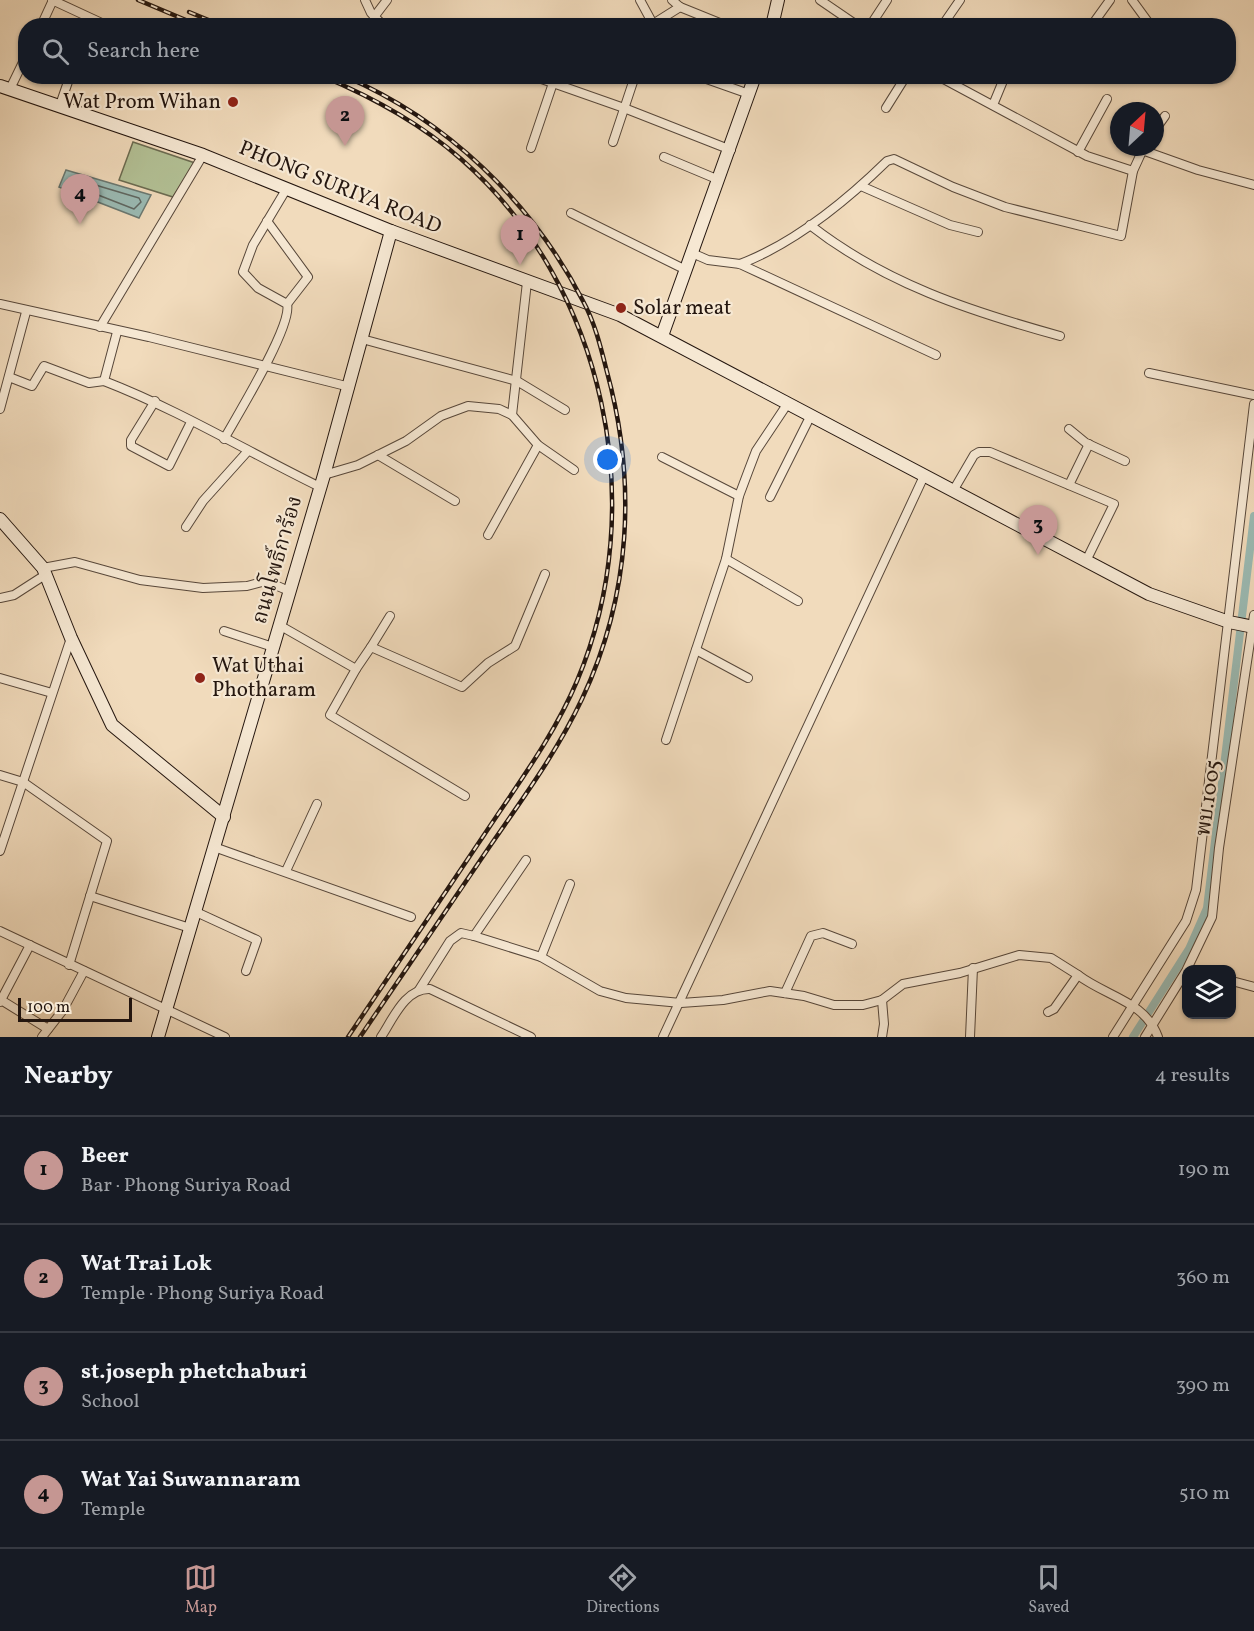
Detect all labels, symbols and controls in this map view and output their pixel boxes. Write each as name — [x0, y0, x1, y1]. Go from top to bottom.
search box — [18, 18, 1236, 84]
icon: search — [39, 35, 72, 68]
text: Search here — [87, 36, 200, 67]
place label: Wat Prom Wihan — [63, 88, 221, 117]
marker: Wat Prom Wihan — [226, 95, 240, 109]
pin: 2 — [326, 96, 364, 146]
north arrow — [1110, 102, 1164, 156]
street label: PHONG SURIYA ROAD — [234, 134, 446, 242]
pin: 4 — [60, 174, 100, 224]
pin: 1 — [500, 216, 540, 265]
place label: Solar meat — [633, 294, 731, 323]
marker: Solar meat — [614, 301, 628, 315]
your location — [593, 445, 622, 474]
street label: ถนนโพธิ์การ้อง — [243, 492, 310, 627]
pin: 3 — [1018, 506, 1058, 555]
place label: Wat Uthai Photharam — [212, 652, 316, 705]
marker: Wat Uthai Photharam — [193, 671, 207, 685]
street label: พบ.1005 — [1189, 758, 1229, 838]
map controls — [1182, 965, 1236, 1019]
button: layers — [1182, 965, 1236, 1019]
scale bar — [18, 995, 132, 1022]
text: 100 m — [27, 997, 70, 1019]
text: Nearby — [24, 1058, 113, 1094]
text: 4 results — [1155, 1062, 1230, 1090]
text: Beer — [81, 1141, 129, 1172]
text: 1 — [39, 1156, 48, 1184]
text: 190 m — [1178, 1156, 1230, 1184]
text: Bar · Phong Suriya Road — [81, 1172, 291, 1200]
text: Wat Trai Lok — [81, 1249, 212, 1280]
text: 2 — [38, 1264, 49, 1292]
text: 360 m — [1176, 1264, 1230, 1292]
text: Temple · Phong Suriya Road — [81, 1280, 324, 1308]
text: st.joseph phetchaburi — [81, 1357, 307, 1388]
text: 3 — [38, 1372, 49, 1400]
text: 390 m — [1176, 1372, 1230, 1400]
text: School — [81, 1388, 139, 1416]
text: Wat Yai Suwannaram — [81, 1465, 301, 1496]
text: 4 — [37, 1480, 50, 1508]
text: 510 m — [1179, 1480, 1230, 1508]
text: Temple — [81, 1496, 145, 1524]
tab: Map — [184, 1561, 217, 1619]
tab: Directions — [586, 1561, 660, 1619]
tab: Saved — [1028, 1561, 1070, 1619]

